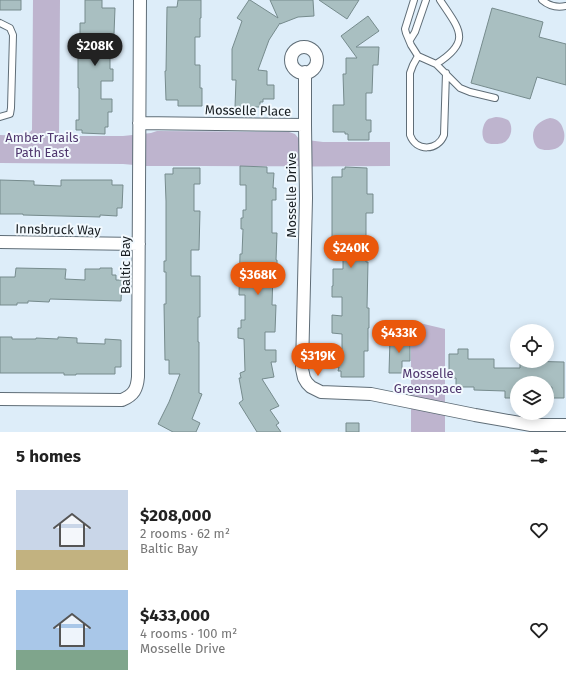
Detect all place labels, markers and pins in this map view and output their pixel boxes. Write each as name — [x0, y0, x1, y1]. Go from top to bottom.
pin: $208K — [67, 33, 123, 67]
pin: $240K — [323, 235, 379, 269]
pin: $368K — [230, 262, 286, 296]
pin: $433K — [371, 320, 427, 354]
pin: $319K — [290, 343, 346, 377]

